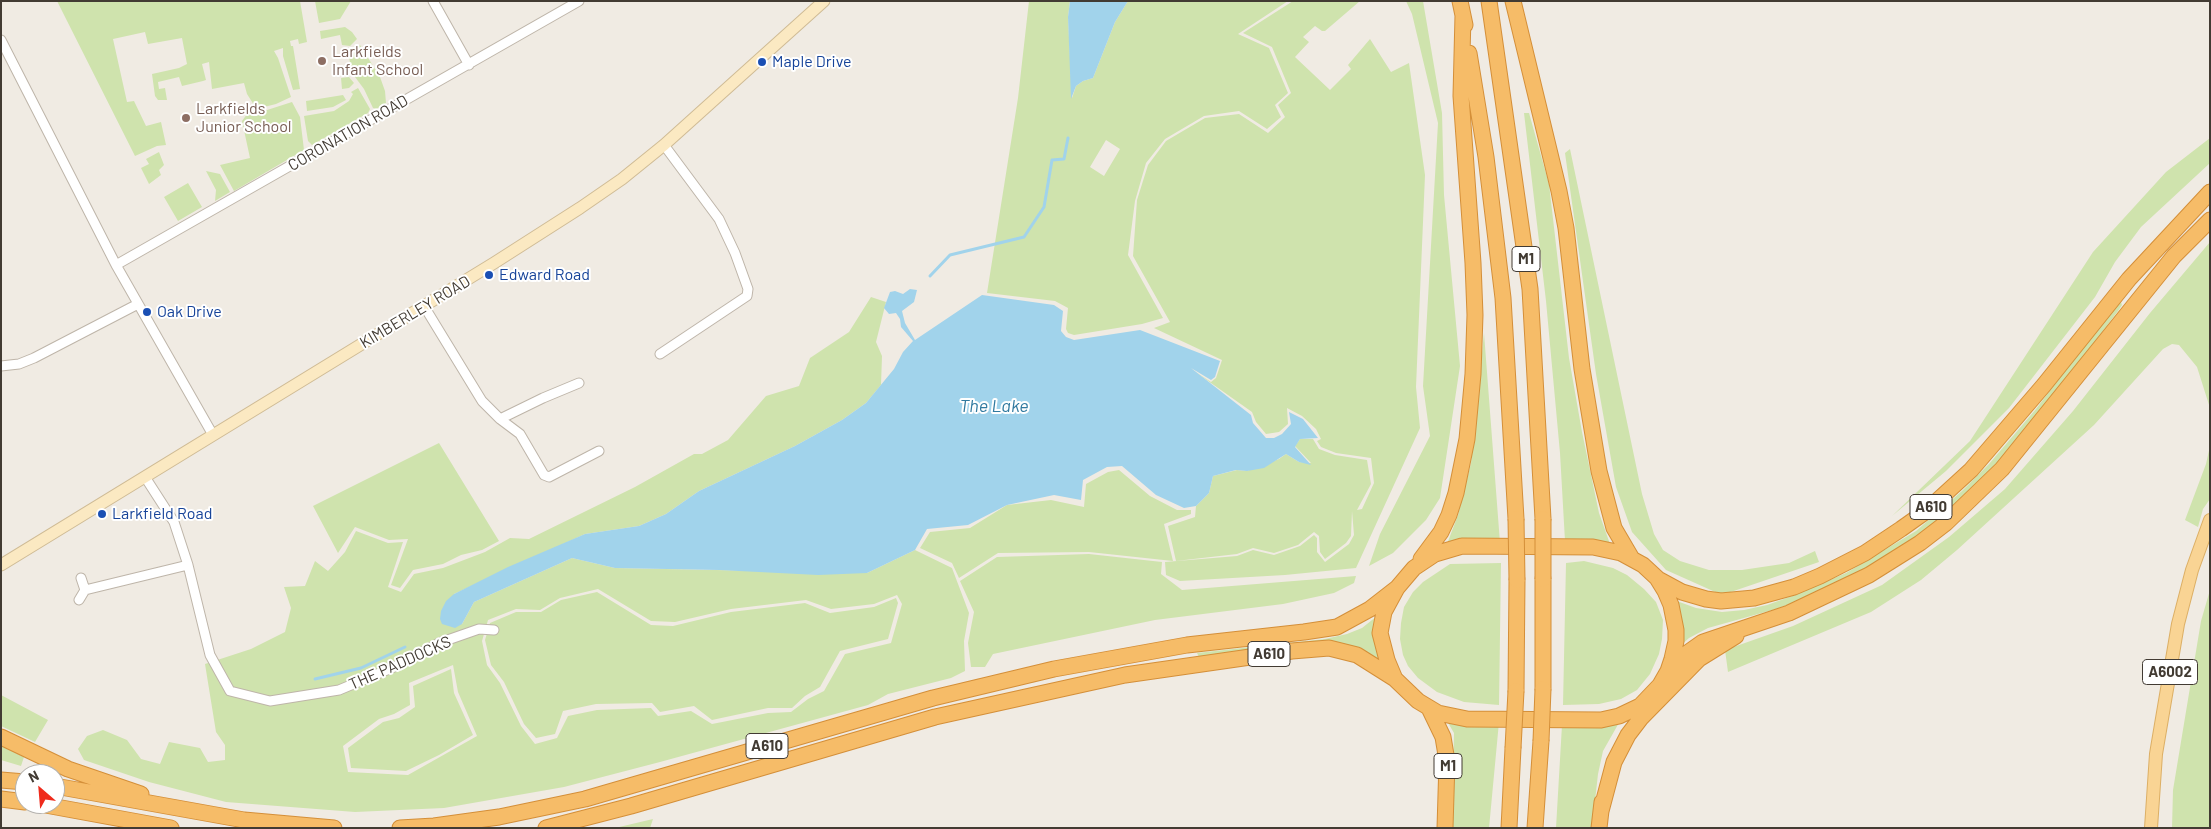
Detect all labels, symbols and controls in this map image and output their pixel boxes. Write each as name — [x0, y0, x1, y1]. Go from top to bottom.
place label: Larkfields Infant School — [332, 42, 423, 80]
place label: Maple Drive — [772, 52, 852, 72]
marker: Larkfields Infant School — [316, 55, 328, 67]
marker: Maple Drive — [756, 56, 768, 68]
street label: CORONATION ROAD — [285, 91, 411, 175]
place label: Larkfields Junior School — [196, 99, 292, 137]
marker: Larkfields Junior School — [180, 112, 192, 124]
road number: M1 — [1512, 246, 1540, 272]
place label: Edward Road — [499, 265, 590, 285]
marker: Edward Road — [483, 269, 495, 281]
street label: KIMBERLEY ROAD — [356, 272, 474, 352]
place label: Oak Drive — [157, 302, 222, 322]
marker: Oak Drive — [141, 306, 153, 318]
water label: The Lake — [959, 395, 1029, 417]
road number: A610 — [1910, 494, 1952, 520]
place label: Larkfield Road — [112, 504, 212, 524]
marker: Larkfield Road — [96, 508, 108, 520]
street label: THE PADDOCKS — [346, 632, 454, 694]
road number: A610 — [1248, 642, 1290, 666]
road number: A6002 — [2142, 660, 2198, 684]
road number: A610 — [746, 734, 788, 758]
road number: M1 — [1434, 754, 1462, 778]
north arrow — [15, 764, 65, 814]
text: N — [25, 766, 41, 786]

